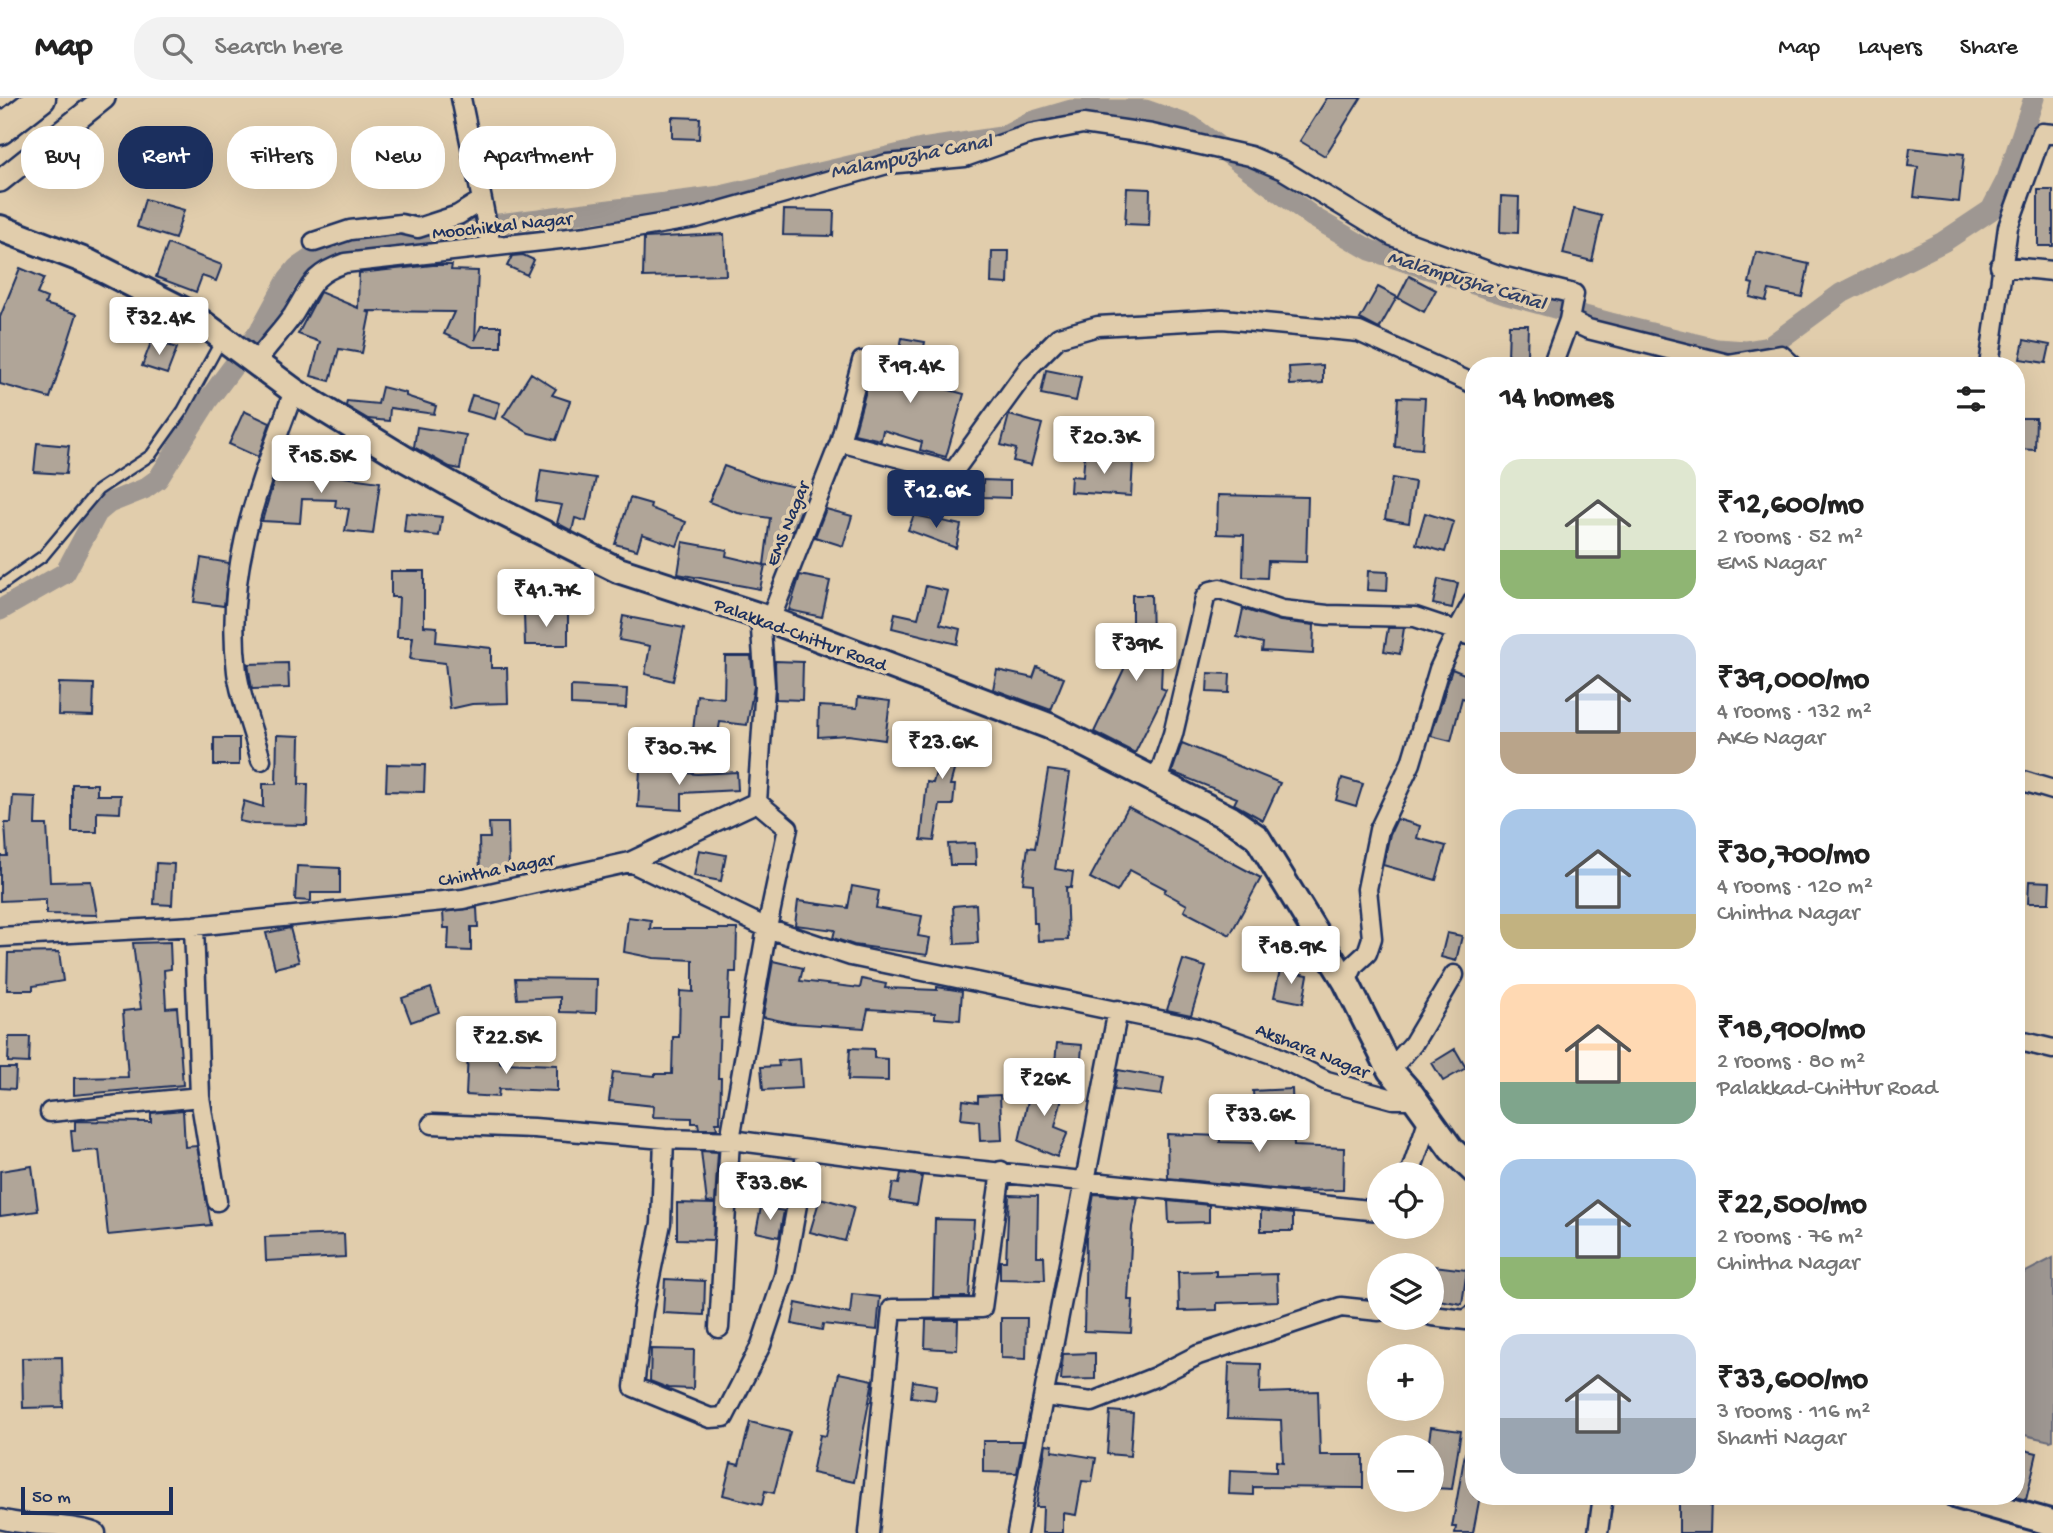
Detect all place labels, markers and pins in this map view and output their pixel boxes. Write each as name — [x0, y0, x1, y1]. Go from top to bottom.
pin: ₹32.4K — [102, 298, 216, 357]
pin: ₹19.4K — [853, 345, 967, 405]
pin: ₹20.3K — [1047, 416, 1161, 476]
pin: ₹15.5K — [264, 436, 378, 495]
pin: ₹12.6K — [879, 470, 993, 530]
pin: ₹41.7K — [489, 570, 603, 629]
pin: ₹39K — [1095, 624, 1177, 683]
pin: ₹23.6K — [885, 722, 999, 781]
pin: ₹30.7K — [622, 728, 736, 787]
pin: ₹18.9K — [1234, 926, 1348, 986]
pin: ₹22.5K — [449, 1016, 563, 1076]
pin: ₹26K — [1003, 1058, 1085, 1118]
pin: ₹33.6K — [1202, 1094, 1316, 1154]
pin: ₹33.8K — [713, 1162, 827, 1222]

